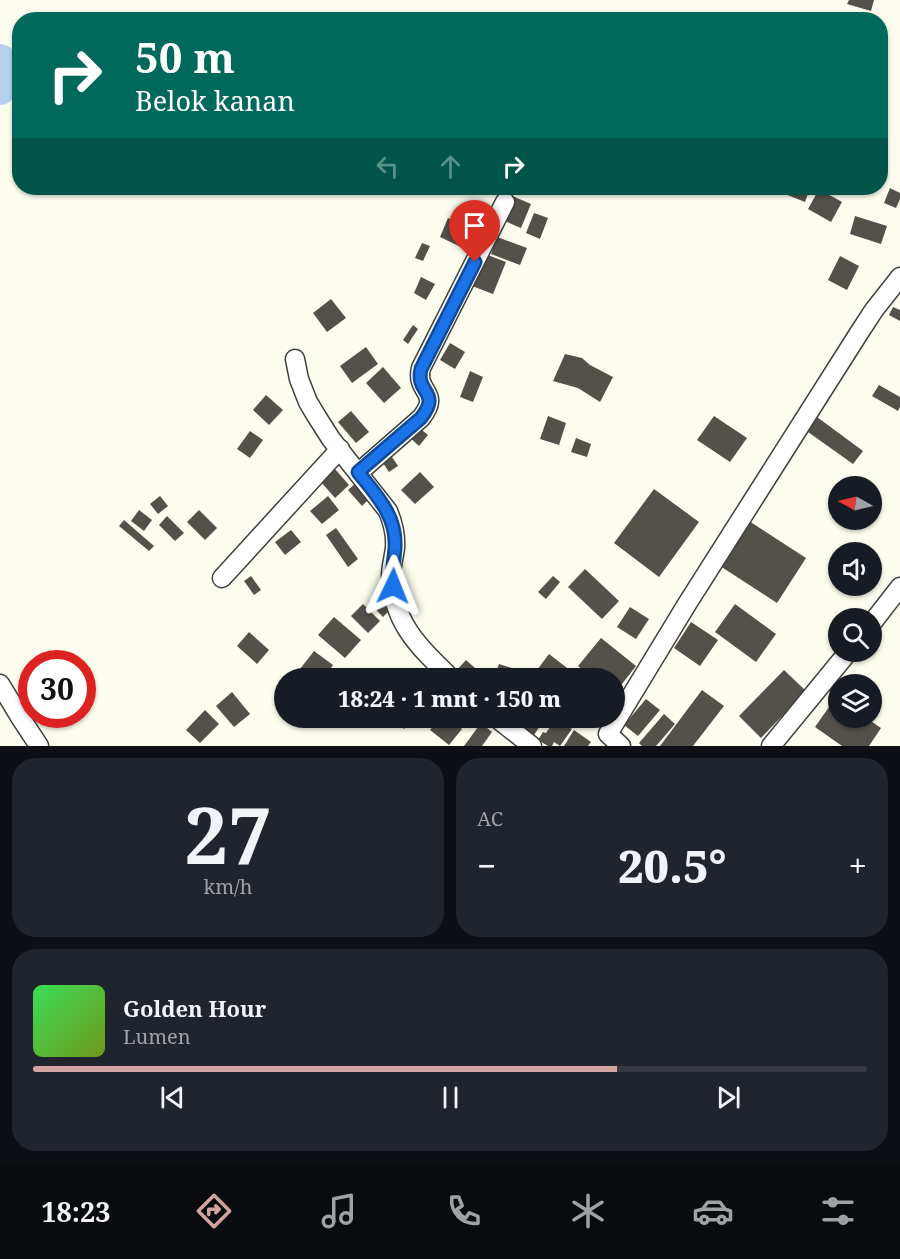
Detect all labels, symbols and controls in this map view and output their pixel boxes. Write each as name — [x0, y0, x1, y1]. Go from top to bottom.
text: 50 m — [135, 28, 235, 85]
icon: right — [36, 36, 114, 114]
text: Belok kanan — [135, 82, 295, 119]
icon: left — [371, 150, 404, 183]
icon: ahead — [434, 150, 467, 183]
icon: right — [497, 150, 530, 183]
pin — [449, 200, 500, 262]
icon: arrive — [458, 209, 491, 242]
north arrow — [828, 476, 882, 530]
map controls — [828, 476, 882, 728]
button: sound — [828, 542, 882, 596]
position arrow — [361, 554, 425, 618]
button: search — [828, 608, 882, 662]
speed limit sign: 30 — [18, 650, 96, 728]
button: layers — [828, 674, 882, 728]
text: 18:24 · 1 mnt · 150 m — [338, 683, 561, 713]
text: 27 — [184, 781, 272, 887]
text: AC — [477, 805, 503, 832]
text: 20.5° — [618, 835, 727, 896]
text: − — [477, 843, 496, 888]
text: + — [849, 843, 867, 888]
text: km/h — [203, 873, 253, 900]
text: Golden Hour — [123, 993, 266, 1023]
text: Lumen — [123, 1023, 191, 1050]
icon: previous — [156, 1081, 189, 1114]
icon: pause — [434, 1081, 467, 1114]
icon: next — [712, 1081, 745, 1114]
icon: directions — [193, 1190, 235, 1232]
icon: music — [318, 1190, 360, 1232]
icon: phone — [443, 1190, 485, 1232]
icon: climate — [567, 1190, 609, 1232]
icon: car — [692, 1190, 734, 1232]
icon: filters — [817, 1190, 859, 1232]
text: 18:23 — [41, 1193, 111, 1230]

